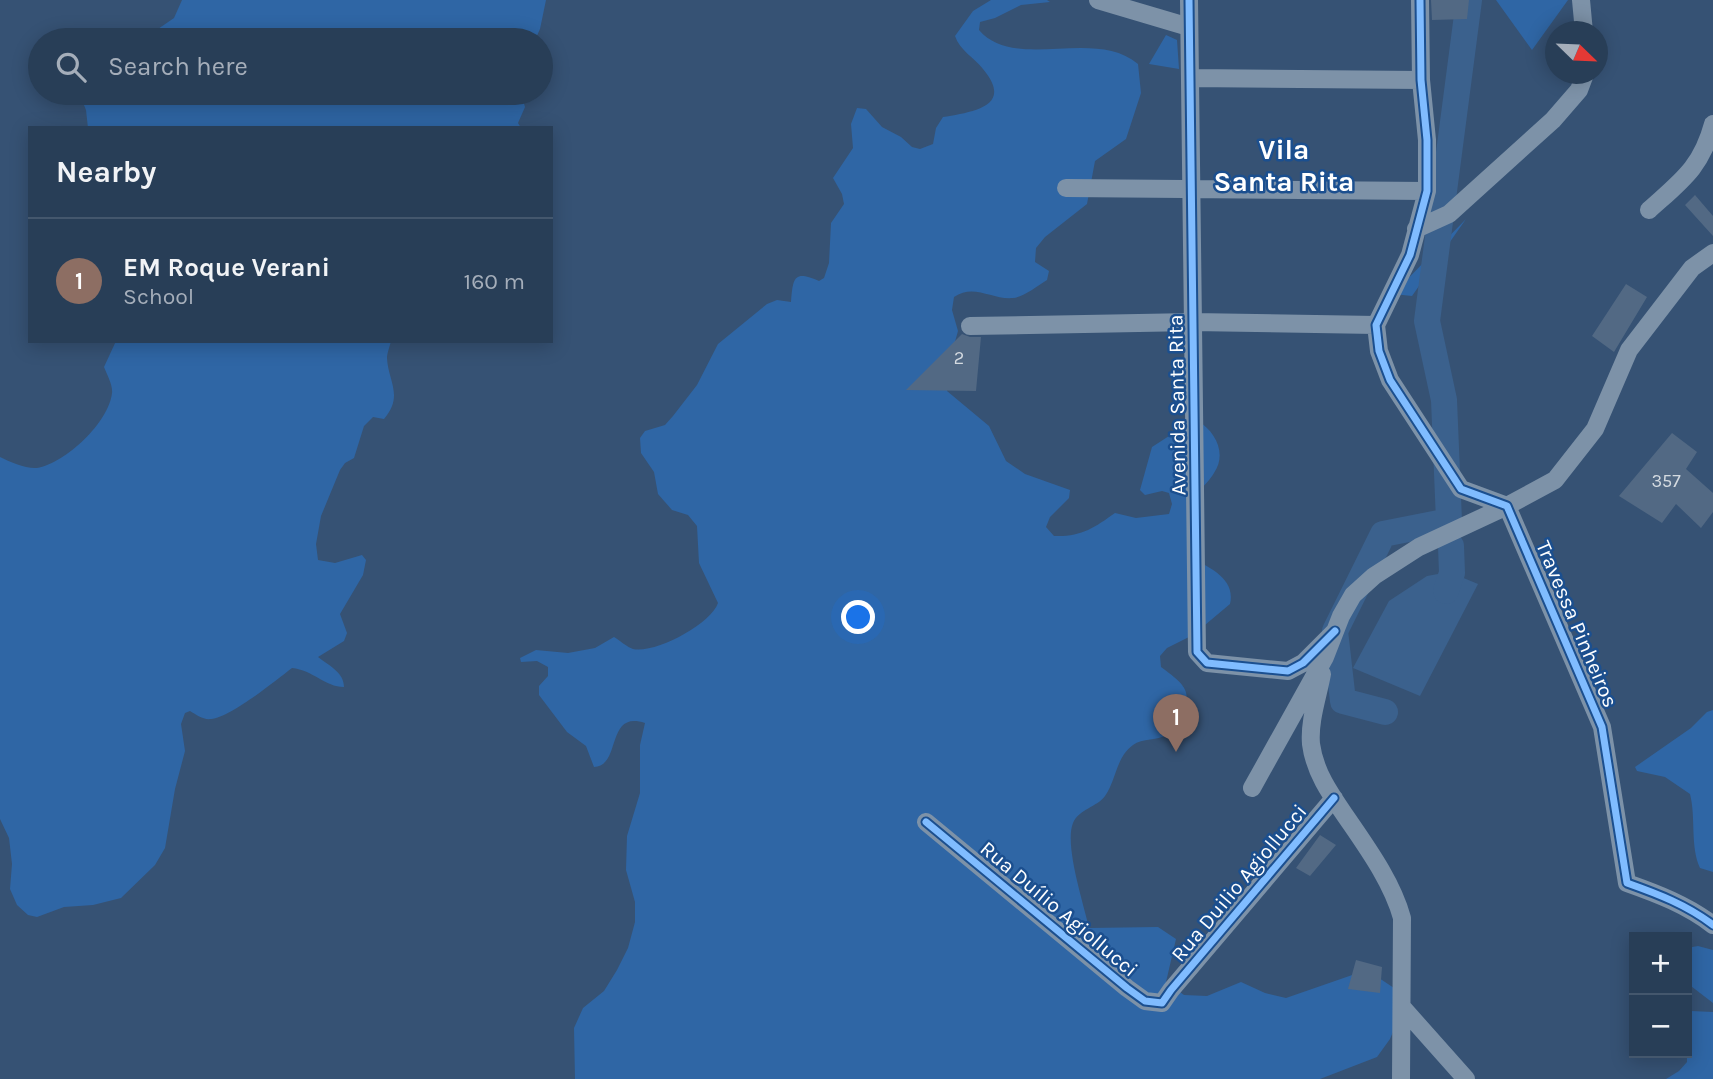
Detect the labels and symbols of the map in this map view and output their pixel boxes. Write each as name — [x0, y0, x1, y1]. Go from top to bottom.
north arrow — [1545, 21, 1608, 84]
district label: Vila Santa Rita — [1214, 133, 1354, 198]
street label: Avenida Santa Rita — [1163, 314, 1191, 496]
house number: 2 — [954, 347, 964, 369]
house number: 357 — [1651, 470, 1681, 492]
street label: Travessa Pinheiros — [1531, 537, 1623, 711]
your location — [841, 600, 875, 634]
pin: 1 — [1153, 694, 1199, 752]
street label: Rua Duilio Agiollucci — [1166, 800, 1312, 966]
street label: Rua Duílio Agiollucci — [976, 836, 1142, 982]

